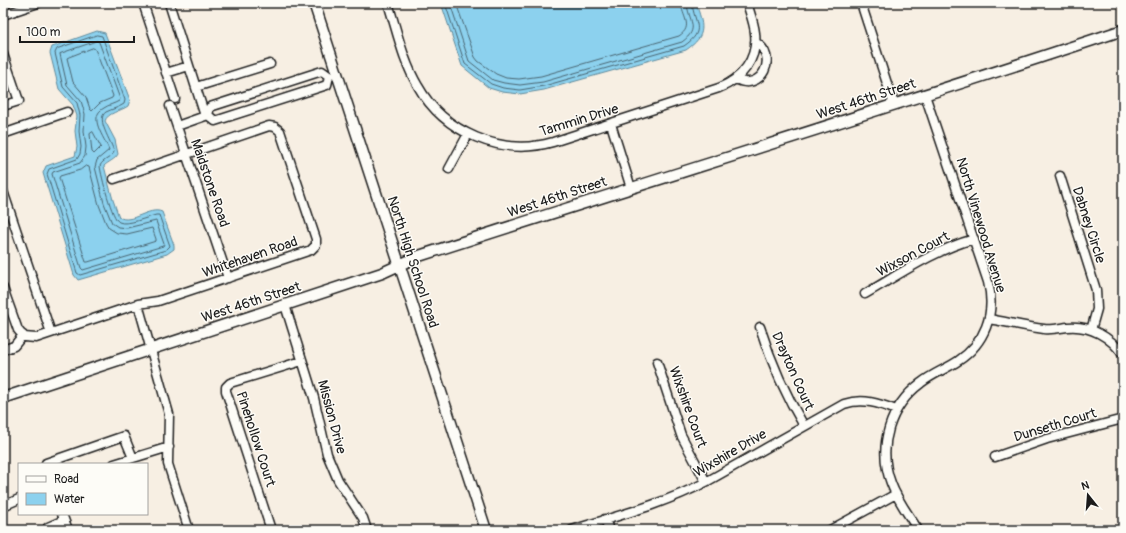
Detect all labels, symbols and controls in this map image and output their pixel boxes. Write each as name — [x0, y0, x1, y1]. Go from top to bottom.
scale bar — [20, 18, 134, 44]
text: 100 m — [26, 25, 61, 40]
street label: West 46th Street — [814, 75, 918, 123]
street label: Tammin Drive — [538, 100, 621, 140]
street label: Maidstone Road — [187, 137, 233, 229]
street label: North Vinewood Avenue — [952, 155, 1010, 295]
street label: West 46th Street — [505, 173, 609, 221]
street label: Dabney Circle — [1069, 185, 1109, 266]
street label: North High School Road — [384, 194, 442, 330]
street label: Wixson Court — [874, 228, 953, 280]
street label: Whitehaven Road — [200, 233, 300, 281]
street label: West 46th Street — [199, 278, 303, 326]
street label: Drayton Court — [768, 329, 818, 413]
street label: Wixshire Court — [665, 364, 711, 450]
street label: Mission Drive — [314, 378, 350, 456]
street label: Pinehollow Court — [233, 389, 280, 489]
street label: Dunseth Court — [1012, 404, 1099, 446]
street label: Wixshire Drive — [690, 425, 770, 481]
legend — [18, 463, 148, 515]
text: Road — [54, 472, 79, 487]
north arrow — [1068, 475, 1108, 515]
text: N — [1080, 478, 1091, 493]
text: Water — [54, 492, 85, 507]

